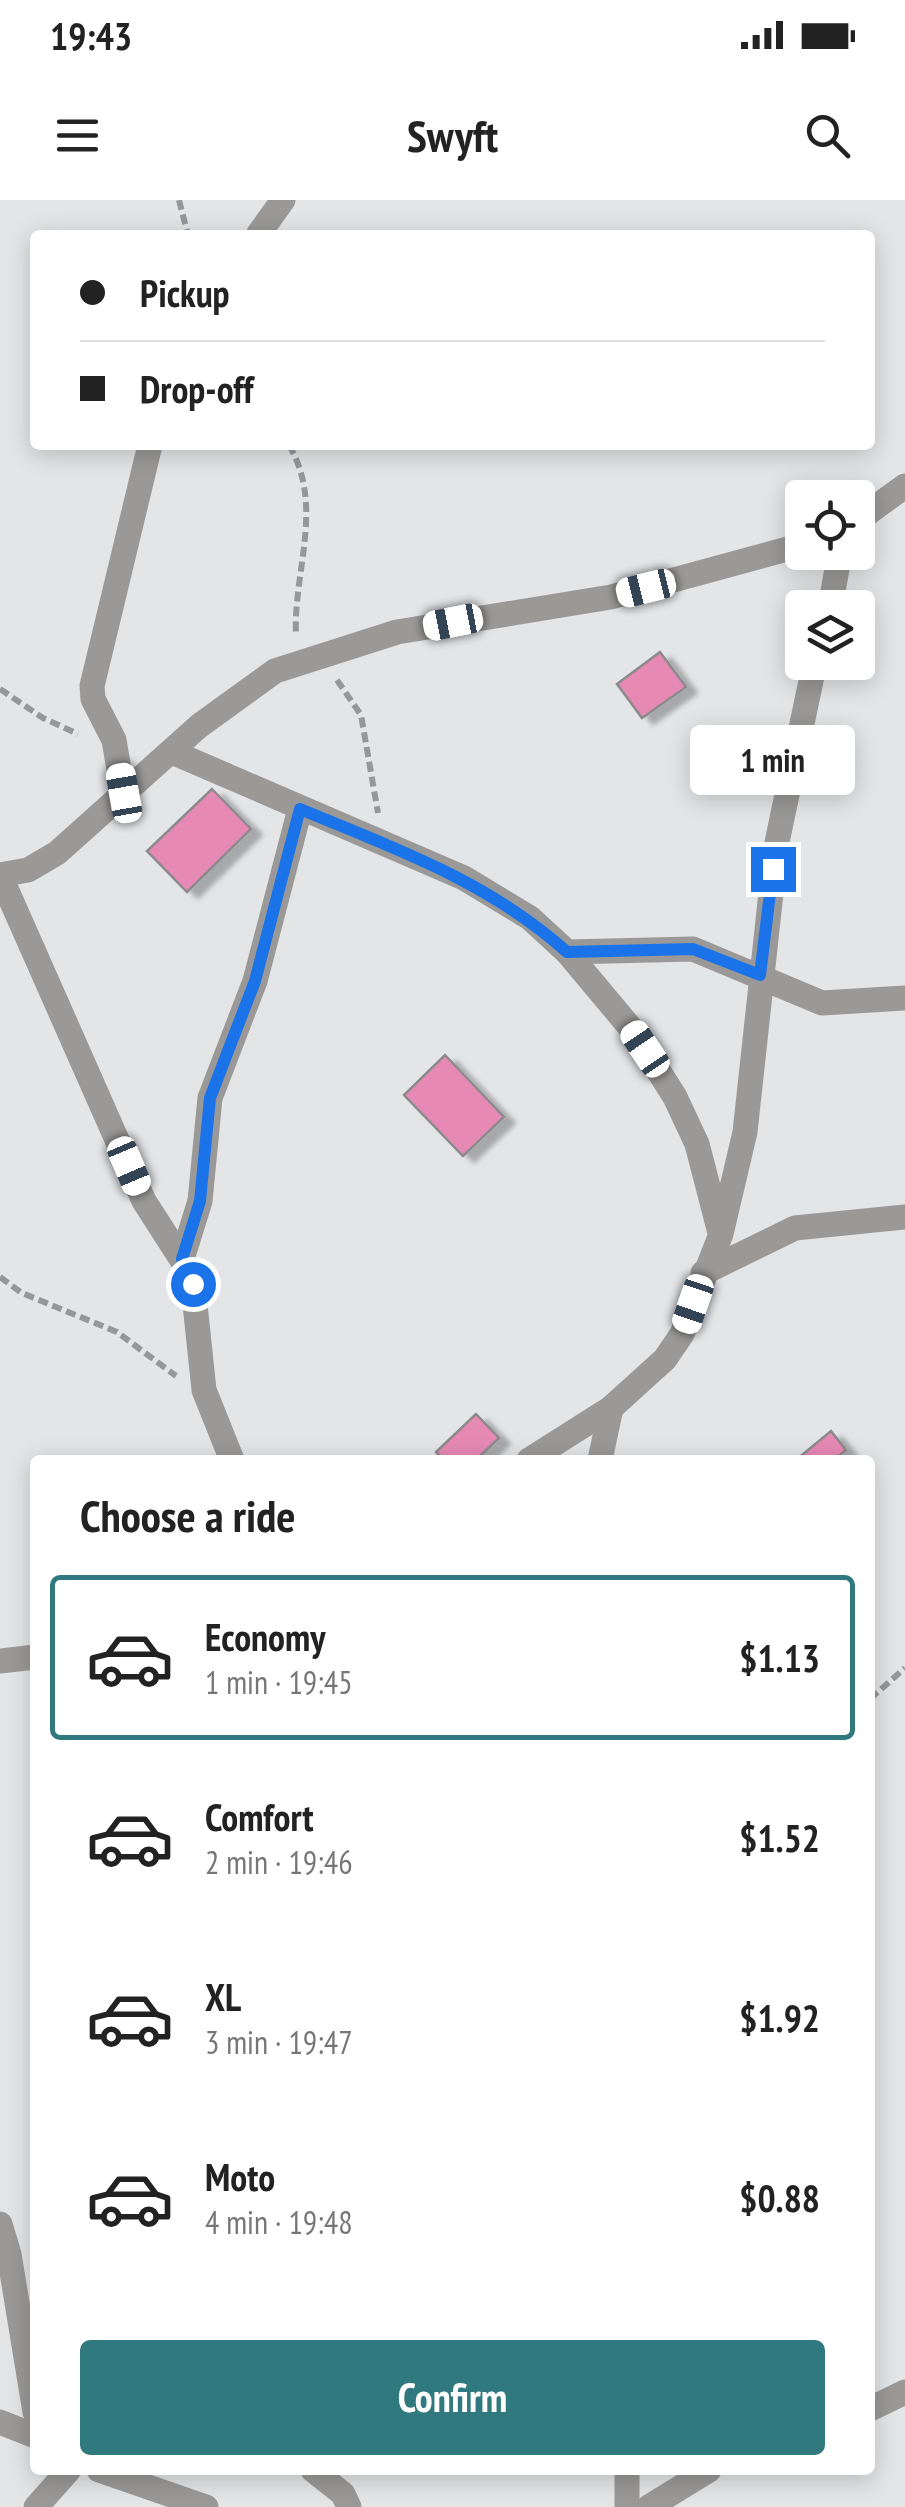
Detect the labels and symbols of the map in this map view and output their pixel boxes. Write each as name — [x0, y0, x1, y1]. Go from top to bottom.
car — [613, 566, 679, 610]
car — [421, 602, 485, 642]
callout: 1 min — [690, 724, 856, 794]
car — [104, 761, 144, 825]
route end — [751, 847, 796, 892]
car — [616, 1016, 674, 1082]
car — [103, 1133, 155, 1199]
route start — [171, 1262, 216, 1307]
car — [669, 1271, 717, 1337]

